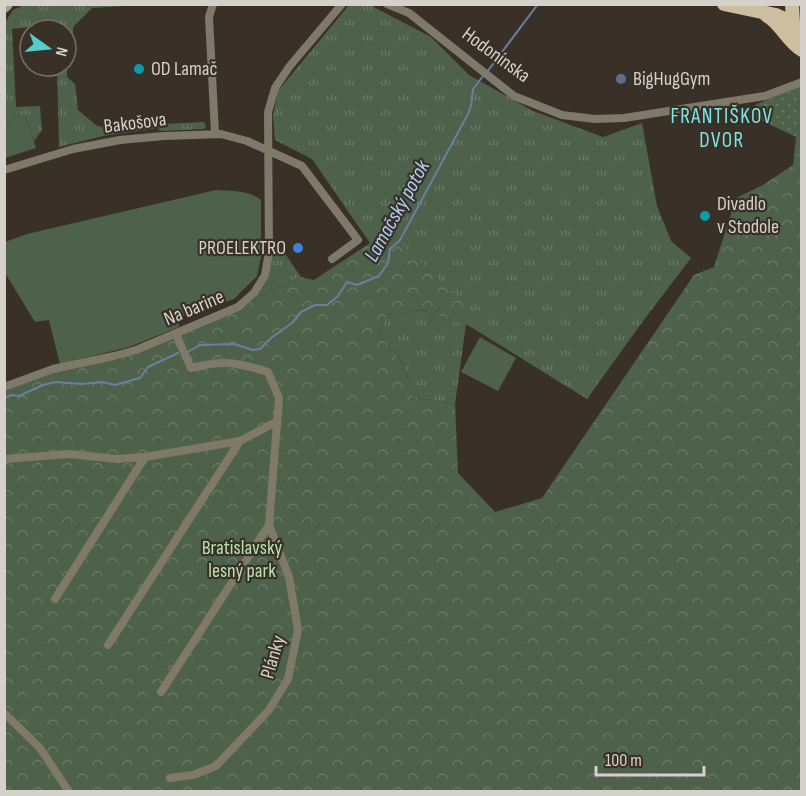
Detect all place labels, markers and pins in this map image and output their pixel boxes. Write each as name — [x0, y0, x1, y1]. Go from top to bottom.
place label: OD Lamač — [151, 57, 218, 81]
marker: OD Lamač — [132, 62, 146, 76]
place label: BigHugGym — [633, 67, 710, 91]
marker: BigHugGym — [614, 72, 628, 86]
place label: Divadlo v Stodole — [717, 192, 779, 239]
marker: Divadlo v Stodole — [698, 209, 712, 223]
place label: PROELEKTRO — [199, 236, 286, 260]
marker: PROELEKTRO — [291, 241, 305, 255]

